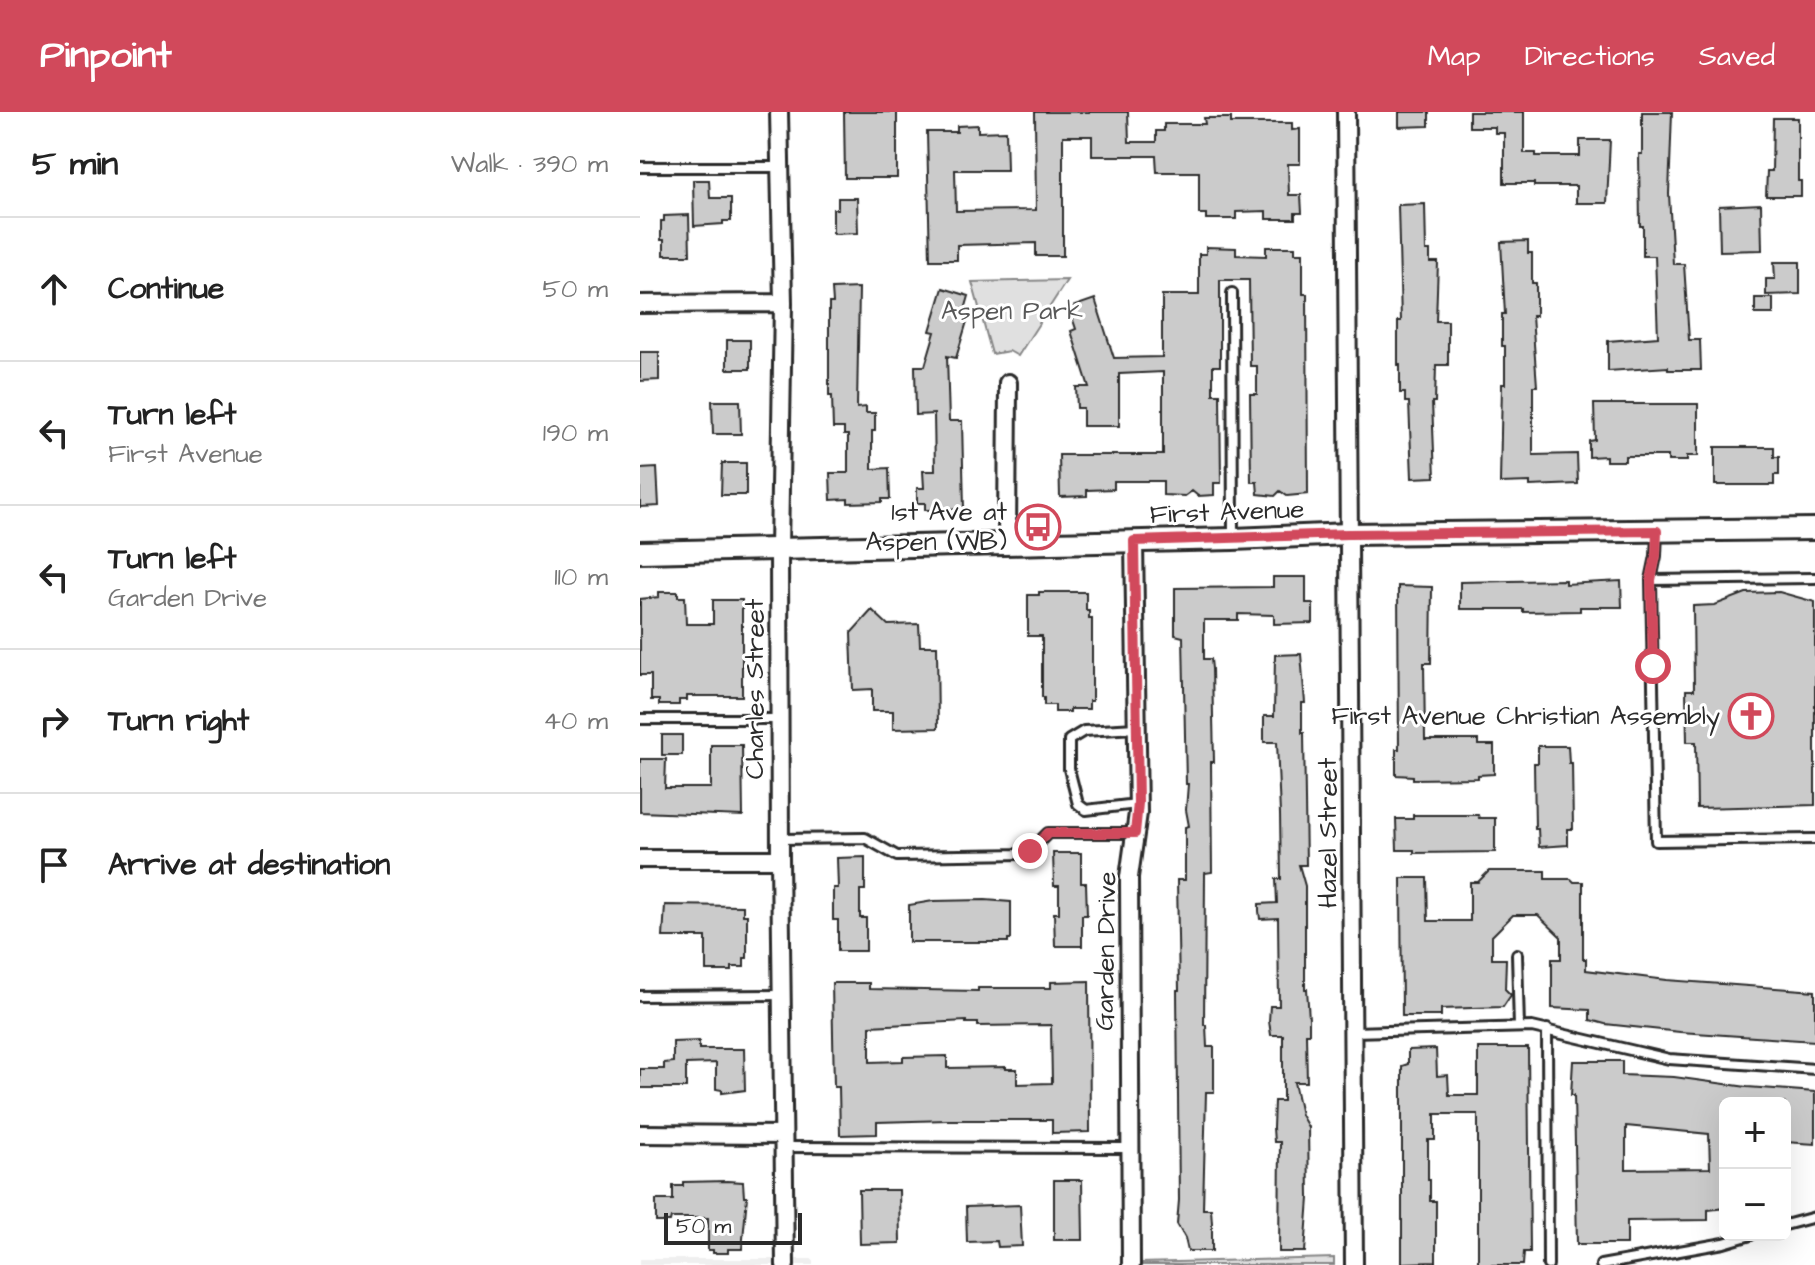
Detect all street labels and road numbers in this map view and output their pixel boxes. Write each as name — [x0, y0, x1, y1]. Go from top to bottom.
street label: First Avenue — [1149, 491, 1305, 533]
street label: Charles Street — [737, 598, 773, 779]
street label: Hazel Street — [1310, 757, 1346, 908]
street label: Garden Drive — [1087, 871, 1125, 1031]

